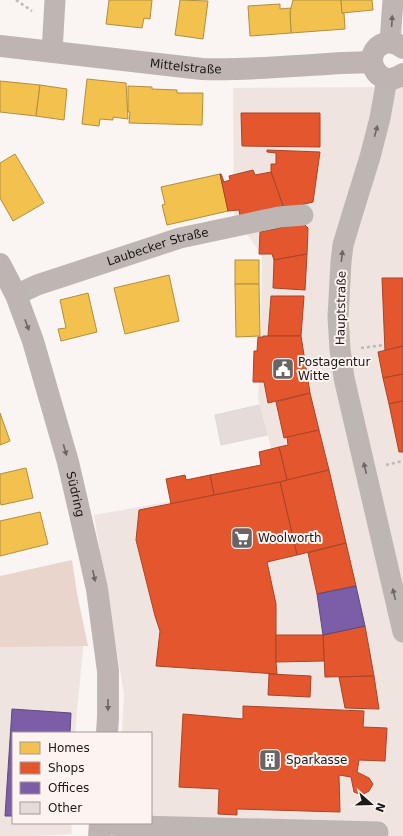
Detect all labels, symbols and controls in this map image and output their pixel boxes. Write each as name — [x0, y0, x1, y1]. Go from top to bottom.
one-way arrow — [388, 15, 395, 27]
street label: Mittelstraße — [149, 56, 222, 76]
one-way arrow — [374, 125, 380, 137]
street label: Laubecker Straße — [105, 225, 210, 269]
one-way arrow — [339, 250, 345, 262]
street label: Hauptstraße — [333, 271, 349, 345]
one-way arrow — [25, 320, 31, 332]
place label: Postagentur Witte — [298, 355, 370, 383]
public building icon: Postagentur Witte — [270, 356, 296, 382]
one-way arrow — [62, 444, 68, 456]
one-way arrow — [361, 461, 367, 474]
street label: Südring — [63, 470, 87, 518]
supermarket icon: Woolworth — [229, 525, 255, 551]
place label: Woolworth — [258, 531, 322, 545]
one-way arrow — [92, 570, 98, 583]
one-way arrow — [391, 588, 397, 600]
one-way arrow — [105, 699, 111, 712]
legend — [12, 732, 152, 824]
text: Homes — [48, 741, 90, 755]
building icon: Sparkasse — [257, 747, 283, 773]
place label: Sparkasse — [286, 753, 348, 767]
text: Shops — [48, 761, 84, 775]
text: Offices — [48, 781, 89, 795]
north arrow — [351, 784, 391, 824]
text: Other — [48, 801, 82, 815]
text: N — [372, 801, 388, 814]

